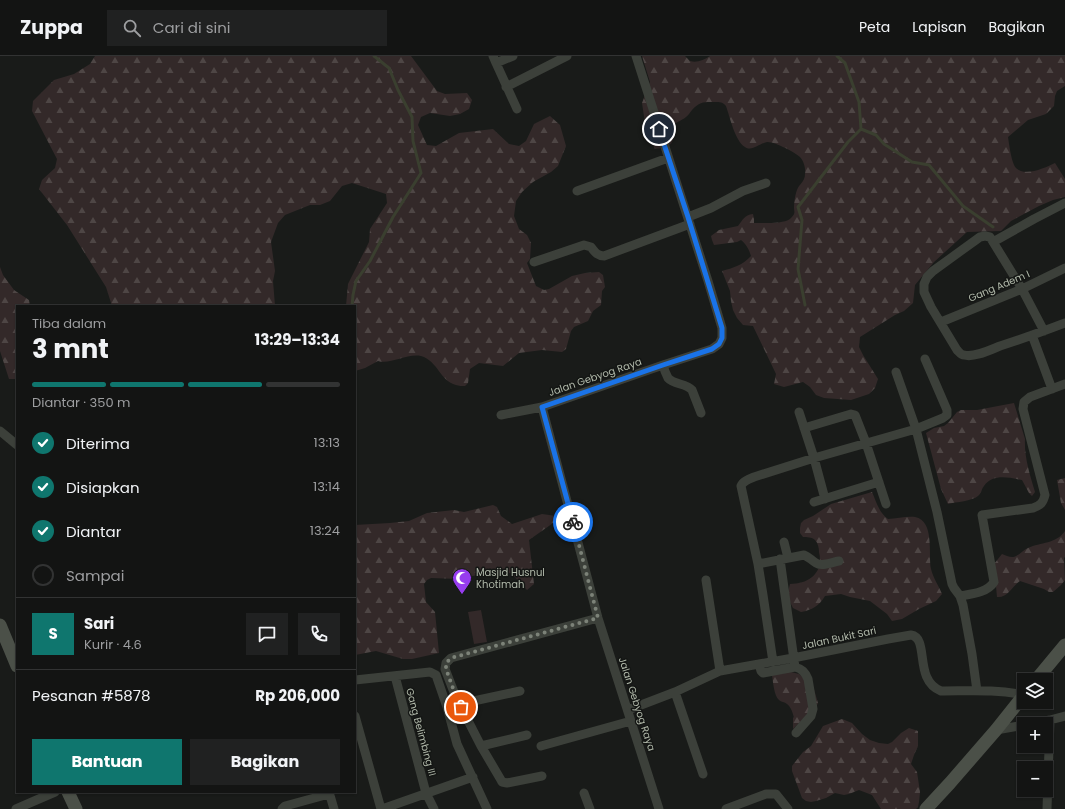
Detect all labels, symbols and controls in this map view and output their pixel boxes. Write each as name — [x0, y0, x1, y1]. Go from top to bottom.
search box — [107, 10, 387, 46]
text: Zuppa — [20, 14, 83, 41]
icon: search — [121, 17, 143, 39]
text: Cari di sini — [153, 17, 231, 38]
text: Peta — [859, 17, 890, 37]
text: Lapisan — [912, 17, 966, 37]
text: Bagikan — [988, 17, 1045, 37]
pin — [642, 112, 676, 146]
icon: home — [648, 118, 670, 140]
street label: Gang Adem I — [966, 266, 1032, 306]
text: Tiba dalam — [32, 314, 106, 333]
text: 13:29–13:34 — [255, 329, 340, 350]
text: 3 mnt — [32, 331, 109, 367]
street label: Jalan Gebyog Raya — [546, 354, 644, 400]
text: Diantar · 350 m — [32, 393, 130, 412]
icon: check — [32, 432, 54, 454]
text: Diterima — [66, 433, 130, 454]
text: 13:13 — [314, 433, 340, 452]
icon: check — [32, 476, 54, 498]
text: Disiapkan — [66, 477, 140, 498]
text: 13:14 — [313, 477, 340, 496]
courier — [553, 502, 593, 542]
icon: bike — [562, 511, 584, 533]
icon: check — [32, 520, 54, 542]
text: Diantar — [66, 521, 121, 542]
text: 13:24 — [310, 521, 340, 540]
text: Sampai — [66, 565, 124, 586]
place label: Masjid Husnul Khotimah — [476, 565, 545, 592]
mosque icon: Masjid Husnul Khotimah — [451, 567, 473, 595]
text: Sari — [84, 613, 114, 634]
button: chat — [246, 613, 288, 655]
button: phone — [298, 613, 340, 655]
text: S — [48, 623, 58, 644]
street label: Jalan Bukit Sari — [800, 623, 878, 653]
text: Kurir · 4.6 — [84, 635, 142, 654]
street label: Jalan Gebyog Raya — [615, 655, 659, 753]
map controls — [1017, 673, 1053, 797]
button: layers — [1017, 673, 1053, 709]
text: Pesanan #5878 — [32, 685, 150, 706]
text: Rp 206,000 — [255, 685, 340, 706]
street label: Gang Belimbing III — [402, 686, 440, 778]
pin — [444, 690, 478, 724]
icon: bag — [450, 696, 472, 718]
button: + — [1017, 717, 1053, 753]
button: Bantuan — [32, 739, 182, 785]
button: Bagikan — [190, 739, 340, 785]
button: − — [1017, 761, 1053, 797]

